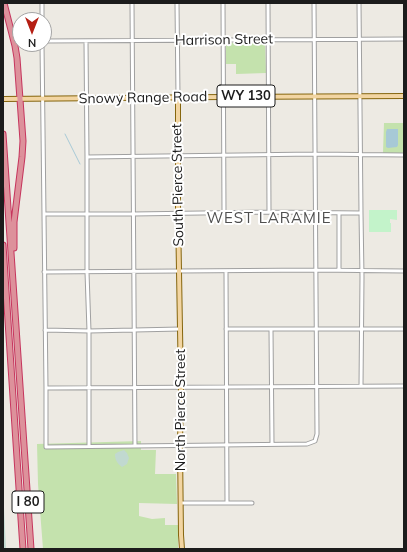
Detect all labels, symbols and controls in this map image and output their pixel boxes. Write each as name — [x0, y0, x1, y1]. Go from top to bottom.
north arrow — [12, 12, 52, 52]
street label: Harrison Street — [175, 31, 273, 49]
text: N — [28, 36, 36, 50]
road number: WY 130 — [217, 85, 275, 107]
street label: Snowy Range Road — [79, 88, 207, 108]
street label: South Pierce Street — [169, 123, 187, 247]
district label: WEST LARAMIE — [206, 209, 332, 227]
street label: North Pierce Street — [173, 349, 189, 471]
road number: I 80 — [12, 491, 44, 513]

